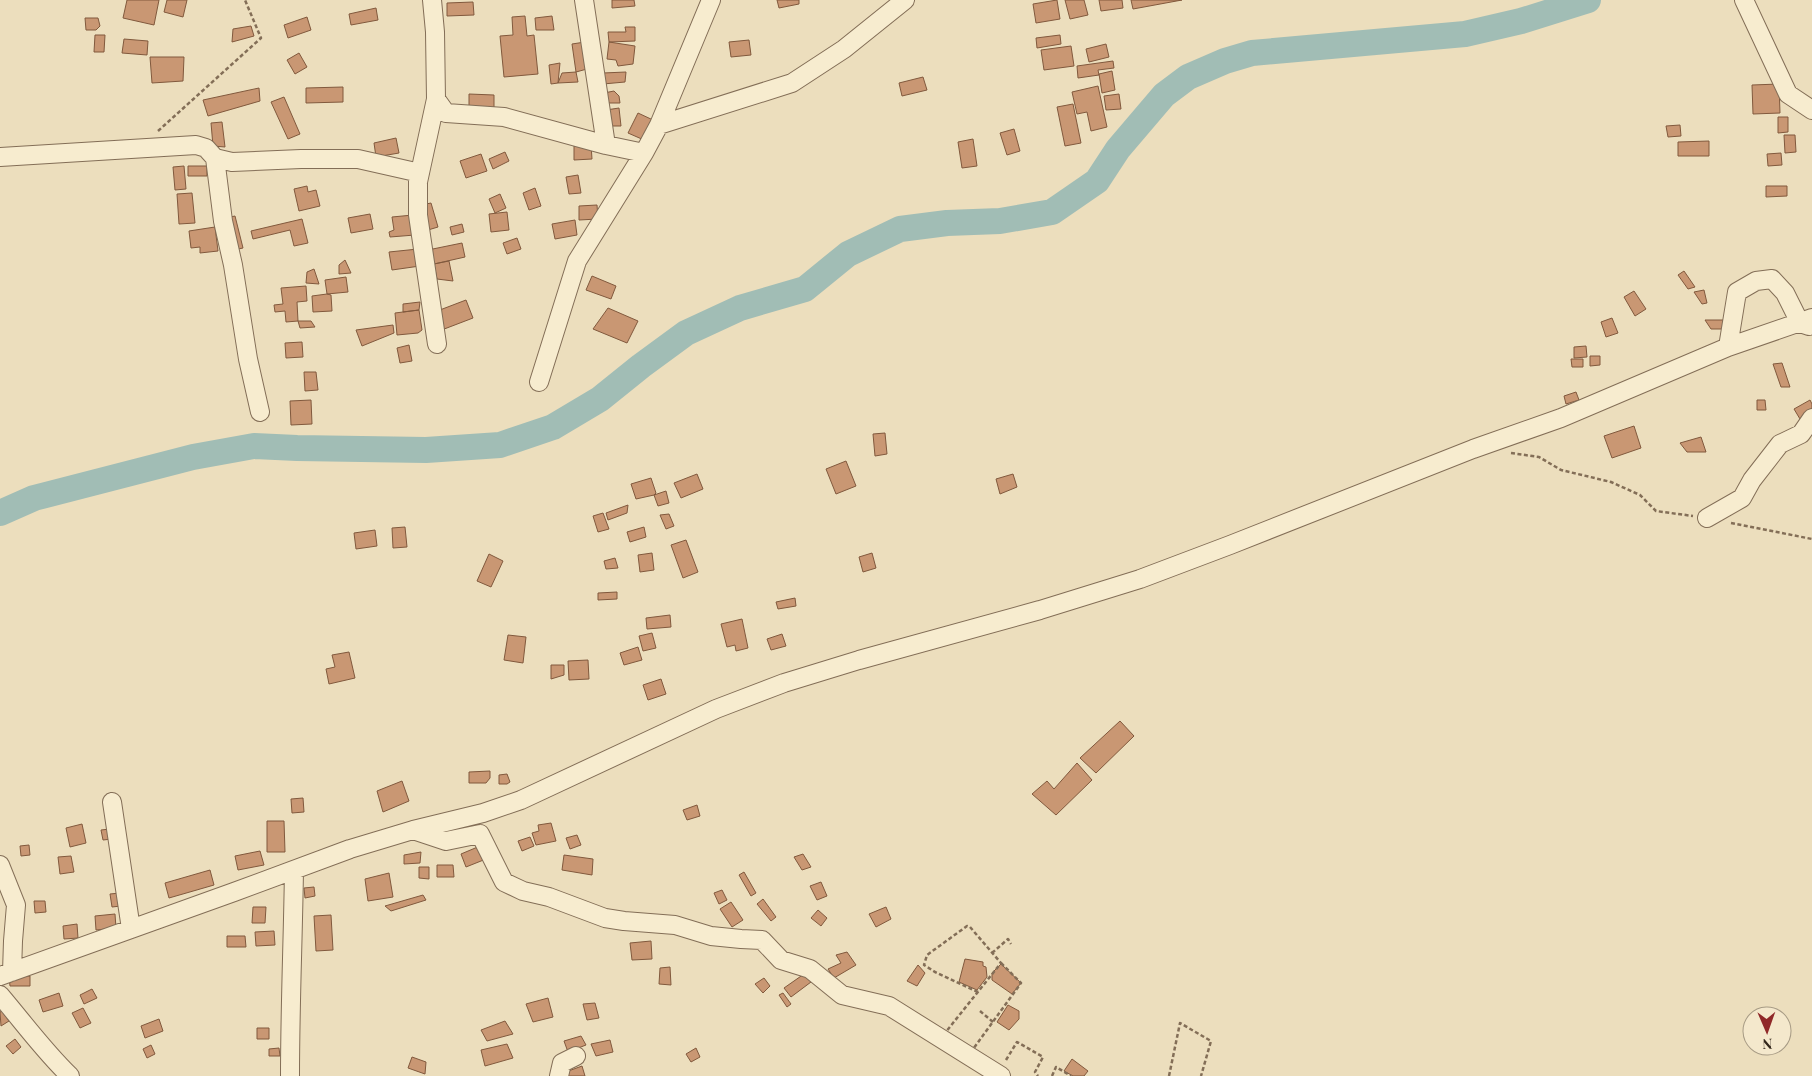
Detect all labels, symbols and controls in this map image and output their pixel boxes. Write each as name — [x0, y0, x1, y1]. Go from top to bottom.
north arrow — [1742, 1006, 1792, 1056]
text: N — [1762, 1035, 1773, 1054]

